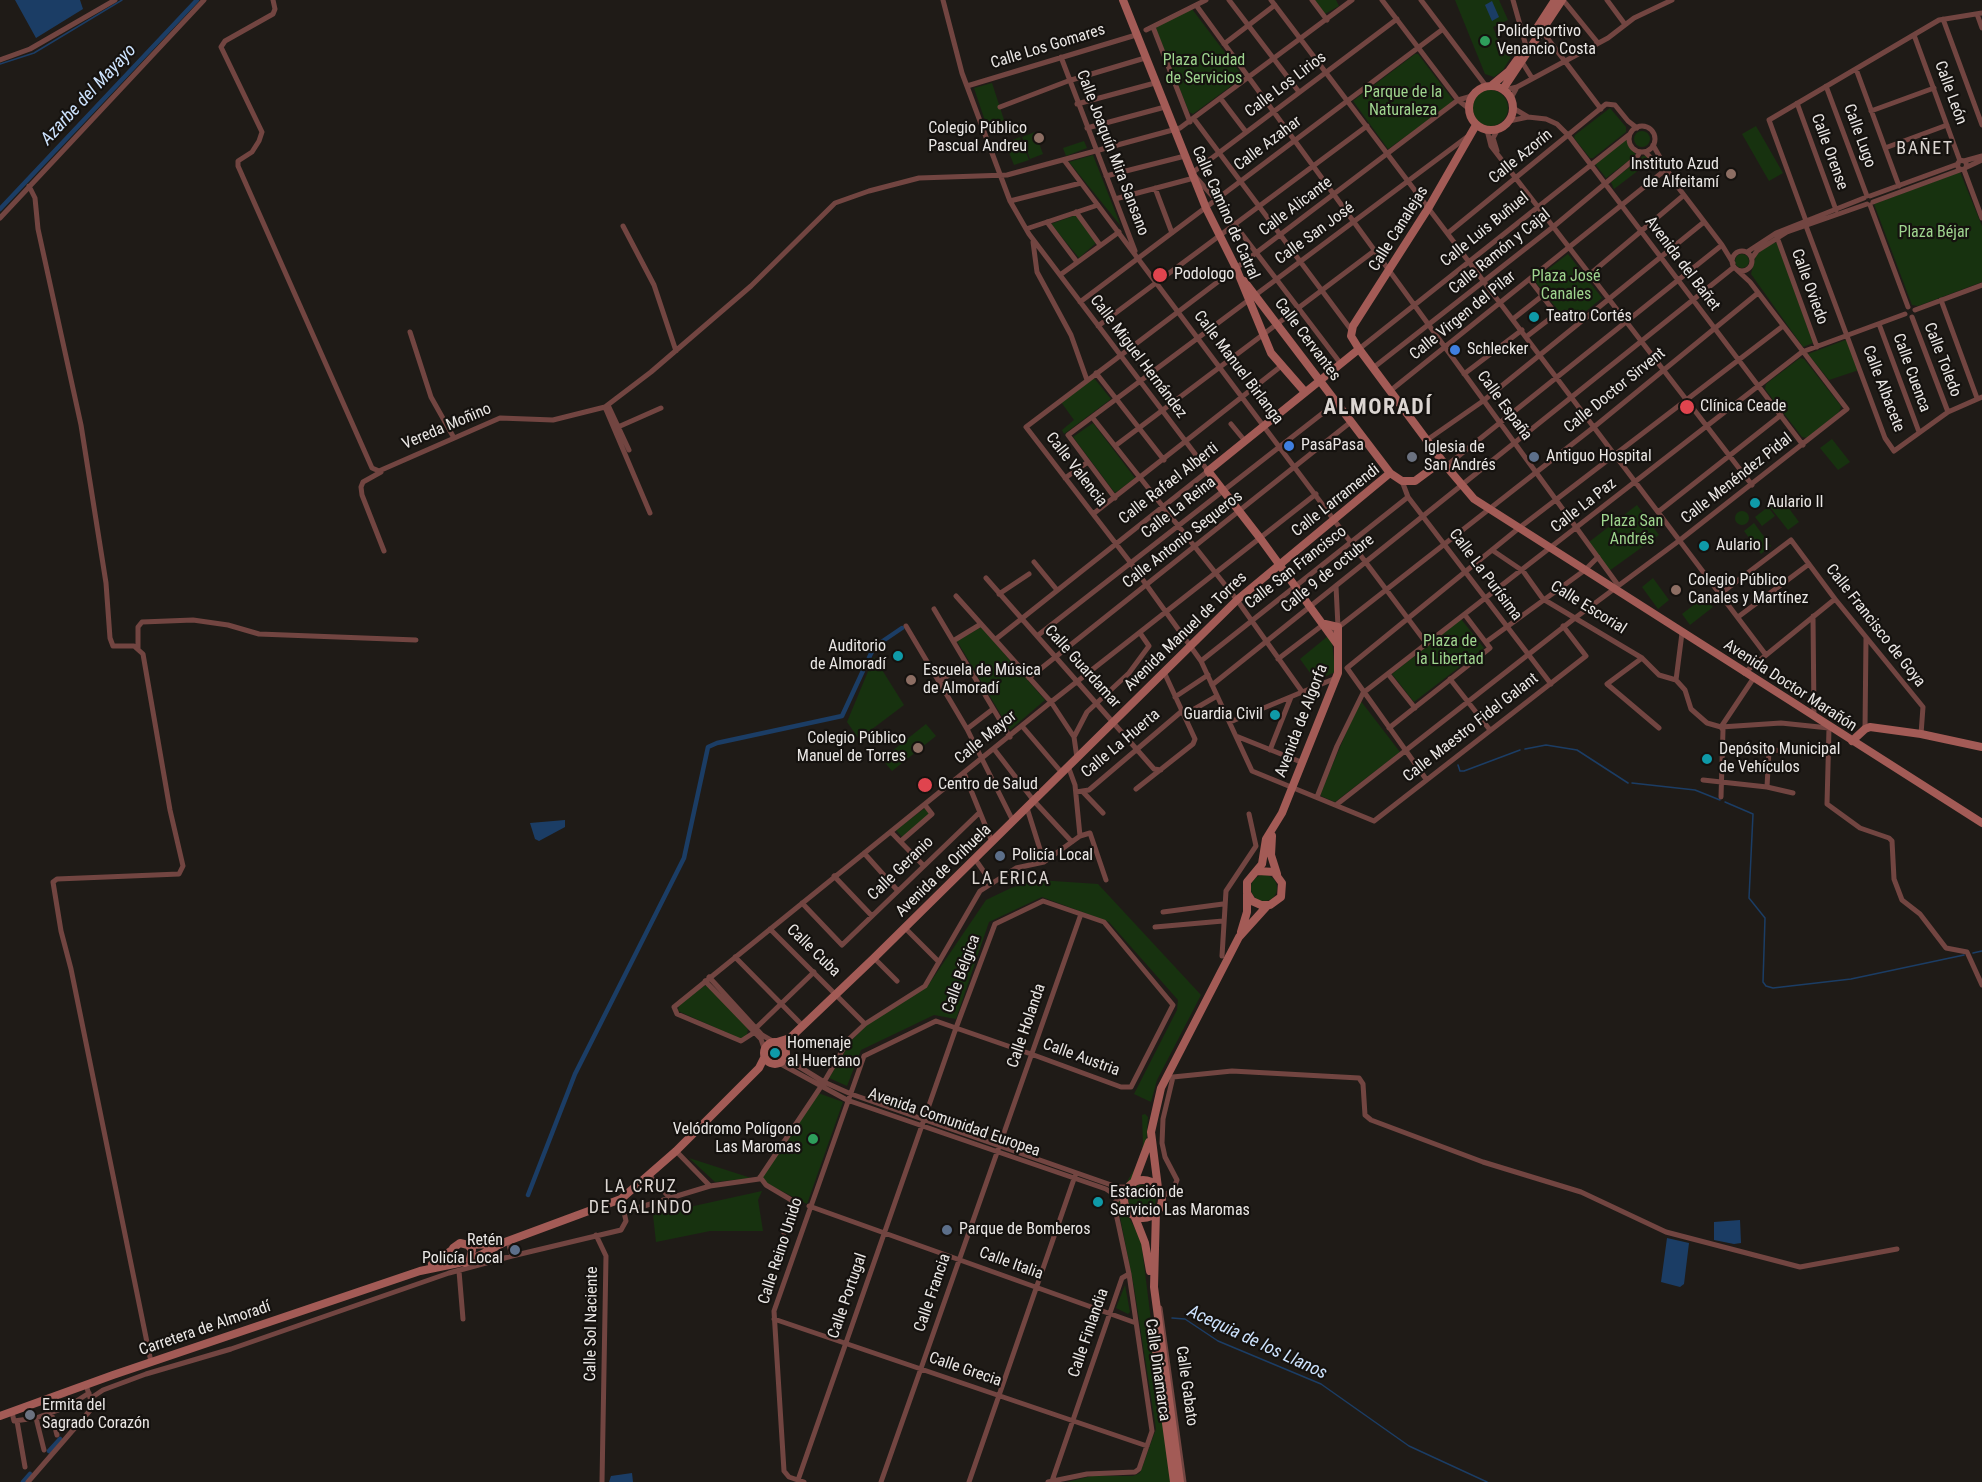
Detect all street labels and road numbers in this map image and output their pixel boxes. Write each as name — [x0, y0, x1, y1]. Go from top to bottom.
street label: Calle Los Gomares — [988, 20, 1108, 74]
street label: Calle Los Lirios — [1241, 48, 1331, 122]
street label: Calle León — [1930, 59, 1970, 127]
street label: Calle Joaquín Mira Sansano — [1072, 68, 1152, 238]
street label: Calle Lugo — [1839, 102, 1879, 170]
street label: Calle Orense — [1806, 111, 1852, 193]
street label: Calle Azahar — [1230, 112, 1306, 176]
street label: Calle Azorín — [1485, 126, 1557, 188]
street label: Calle Camino de Catral — [1187, 143, 1263, 283]
street label: Calle Alicante — [1256, 173, 1336, 241]
street label: Calle Canalejas — [1365, 183, 1433, 275]
street label: Calle Luis Buñuel — [1437, 189, 1533, 271]
street label: Calle San José — [1272, 199, 1358, 269]
street label: Calle Ramón y Cajal — [1445, 205, 1555, 299]
street label: Avenida del Bañet — [1640, 213, 1724, 315]
street label: Calle Oviedo — [1786, 247, 1832, 327]
street label: Calle Virgen del Pilar — [1406, 267, 1520, 365]
street label: Calle Miguel Hernández — [1085, 292, 1191, 422]
street label: Calle Cervantes — [1270, 295, 1344, 385]
street label: Calle Manuel Birlanga — [1189, 307, 1287, 429]
street label: Calle Toledo — [1919, 320, 1965, 400]
street label: Calle Cuenca — [1888, 331, 1934, 415]
street label: Calle Albacete — [1858, 343, 1908, 435]
street label: Calle Doctor Sirvent — [1561, 344, 1669, 438]
street label: Calle España — [1472, 367, 1536, 445]
street label: Vereda Moñino — [400, 400, 494, 454]
street label: Calle Valencia — [1041, 429, 1111, 511]
street label: Calle Menéndez Pidal — [1678, 430, 1796, 528]
street label: Calle Rafael Alberti — [1115, 439, 1223, 529]
street label: Calle Larramendi — [1288, 461, 1384, 541]
street label: Calle La Reina — [1138, 473, 1220, 543]
street label: Calle La Paz — [1547, 475, 1621, 537]
street label: Calle Antonio Sequeros — [1119, 487, 1247, 593]
street label: Calle San Francisco — [1241, 522, 1351, 614]
street label: Calle La Purísima — [1444, 525, 1526, 625]
street label: Calle 9 de octubre — [1278, 531, 1378, 617]
street label: Calle Francisco de Goya — [1821, 561, 1929, 691]
street label: Avenida Manuel de Torres — [1121, 568, 1251, 696]
street label: Calle Escorial — [1547, 577, 1629, 639]
street label: Calle Guardamar — [1040, 622, 1124, 712]
street label: Avenida Doctor Marañón — [1720, 636, 1860, 736]
street label: Avenida de Algorfa — [1272, 662, 1332, 780]
street label: Calle Maestro Fidel Galant — [1400, 669, 1542, 787]
street label: Calle La Huerta — [1078, 705, 1164, 783]
street label: Calle Mayor — [951, 707, 1021, 769]
street label: Avenida de Orihuela — [892, 821, 996, 921]
street label: Calle Geranio — [864, 833, 938, 905]
street label: Calle Cuba — [782, 921, 844, 981]
street label: Calle Bélgica — [939, 932, 985, 1016]
street label: Calle Holanda — [1004, 981, 1050, 1071]
street label: Calle Austria — [1040, 1035, 1122, 1081]
street label: Avenida Comunidad Europea — [865, 1085, 1043, 1161]
street label: Calle Reino Unido — [755, 1195, 807, 1307]
street label: Calle Italia — [976, 1244, 1046, 1284]
street label: Calle Portugal — [824, 1251, 872, 1341]
street label: Calle Francia — [911, 1251, 955, 1335]
street label: Calle Sol Naciente — [581, 1266, 603, 1382]
street label: Calle Finlandia — [1065, 1286, 1113, 1380]
street label: Carretera de Almoradí — [137, 1297, 273, 1361]
street label: Calle Dinamarca — [1140, 1318, 1174, 1422]
street label: Calle Gabato — [1171, 1345, 1201, 1427]
street label: Calle Grecia — [926, 1349, 1004, 1391]

